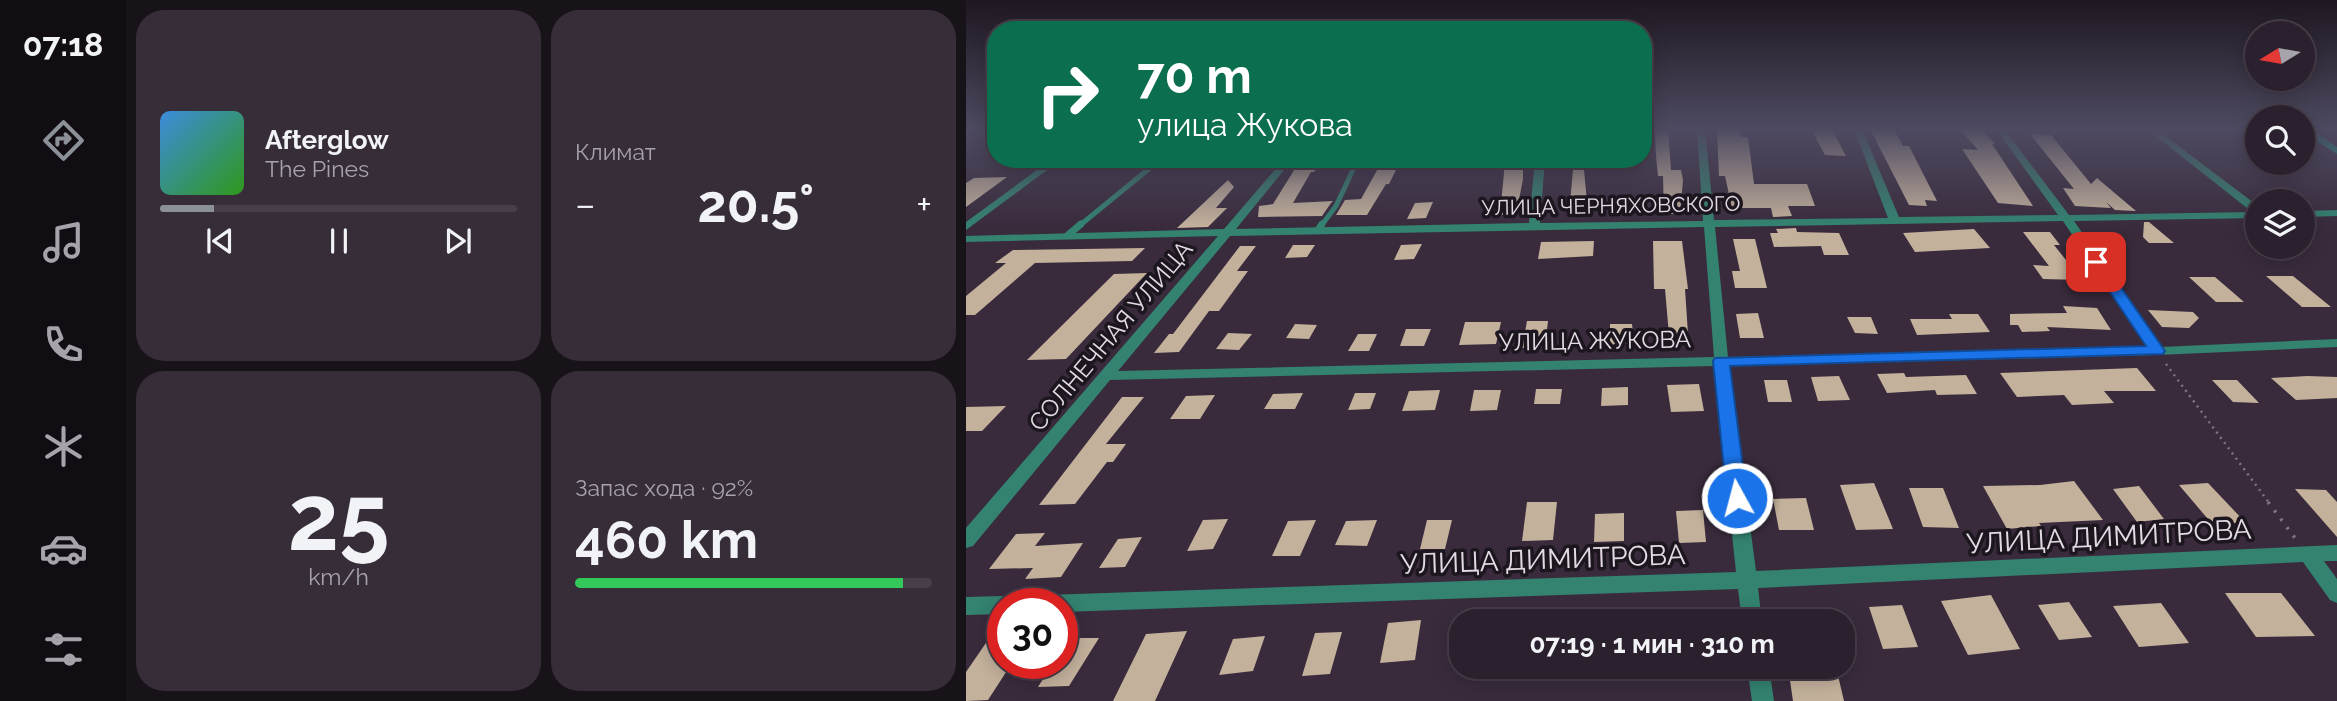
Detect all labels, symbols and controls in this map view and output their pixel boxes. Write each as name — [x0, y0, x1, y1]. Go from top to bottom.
north arrow — [2245, 21, 2315, 91]
map controls — [2245, 21, 2315, 259]
text: 07:18 — [23, 26, 103, 63]
text: 70 m — [1137, 47, 1252, 104]
icon: right — [1022, 49, 1113, 140]
button: search — [2245, 105, 2315, 175]
text: улица Жукова — [1137, 106, 1353, 143]
icon: directions — [39, 116, 88, 165]
text: Afterglow — [265, 125, 389, 155]
text: Климат — [575, 138, 656, 165]
text: The Pines — [265, 155, 369, 182]
text: 20.5° — [698, 173, 814, 234]
text: − — [575, 182, 595, 227]
text: + — [916, 182, 932, 227]
button: layers — [2245, 189, 2315, 259]
street label: УЛИЦА ЧЕРНЯХОВСКОГО — [1481, 191, 1741, 220]
icon: music — [39, 218, 88, 267]
icon: previous — [201, 222, 239, 260]
icon: pause — [320, 222, 358, 260]
icon: next — [439, 222, 477, 260]
pin — [2066, 232, 2126, 292]
street label: СОЛНЕЧНАЯ УЛИЦА — [1023, 235, 1199, 437]
icon: arrive — [2077, 243, 2115, 281]
icon: phone — [39, 320, 88, 369]
street label: УЛИЦА ЖУКОВА — [1499, 324, 1691, 357]
icon: climate — [39, 422, 88, 471]
position arrow — [1700, 461, 1774, 535]
text: 25 — [288, 464, 389, 571]
text: Запас хода · 92% — [575, 474, 753, 501]
text: 460 km — [575, 509, 758, 570]
street label: УЛИЦА ДИМИТРОВА — [1966, 513, 2252, 560]
icon: car — [39, 524, 88, 573]
street label: УЛИЦА ДИМИТРОВА — [1400, 538, 1686, 581]
text: km/h — [308, 563, 369, 590]
speed limit sign: 30 — [987, 588, 1078, 679]
icon: filters — [39, 625, 88, 674]
text: 07:19 · 1 мин · 310 m — [1529, 629, 1775, 659]

